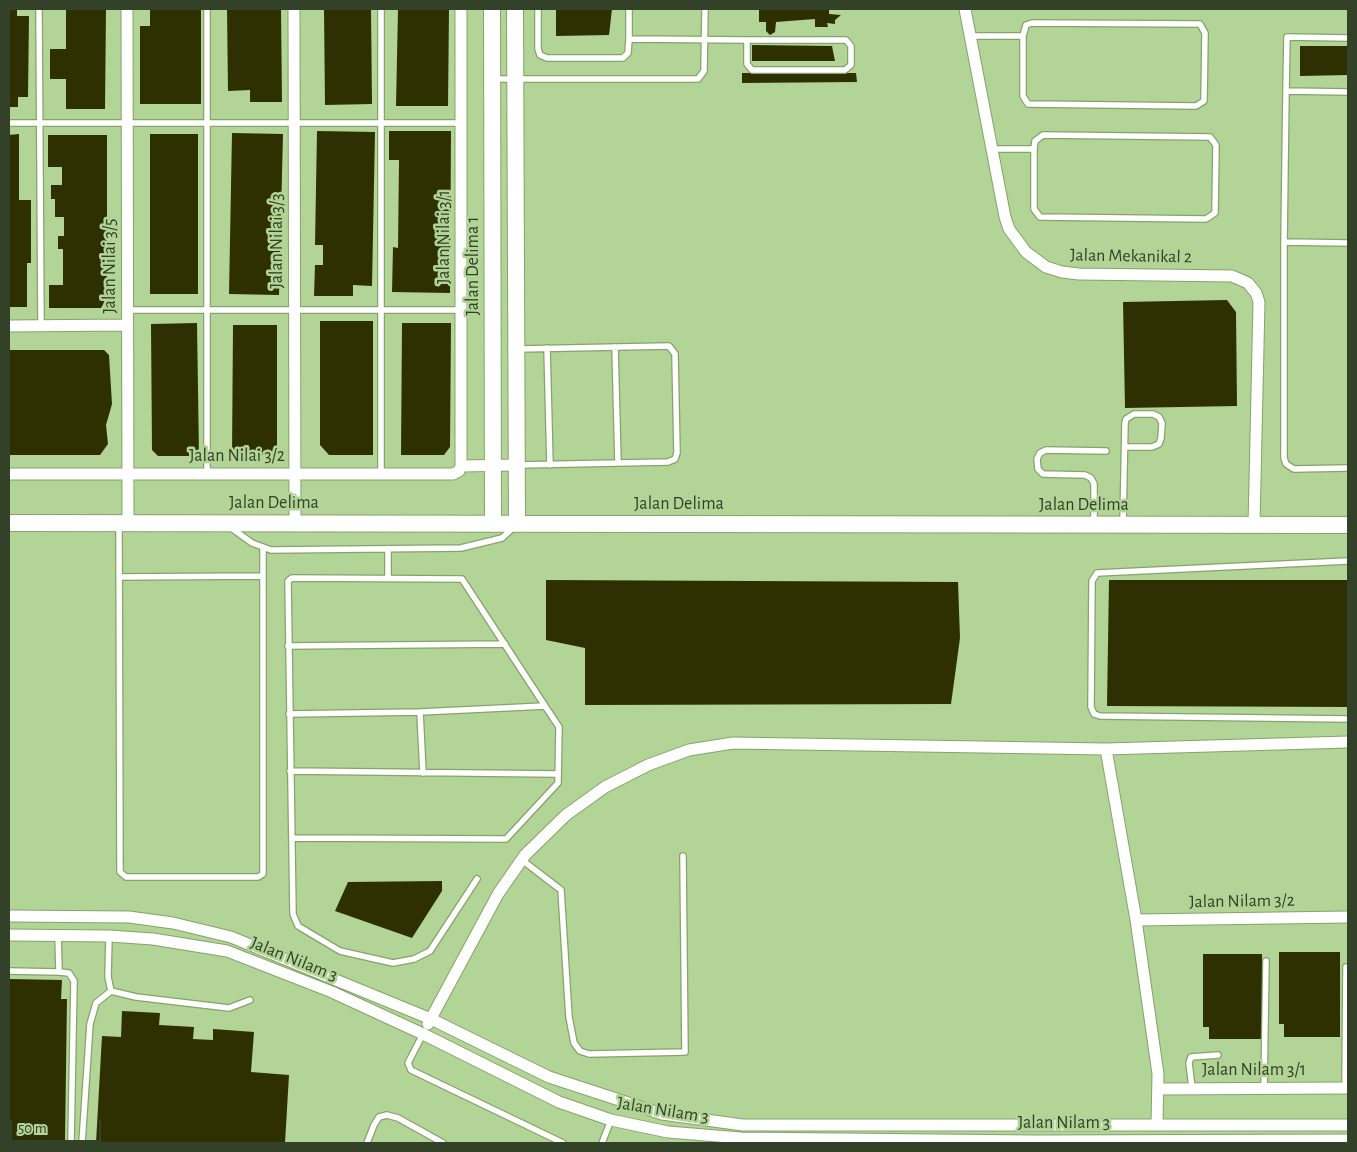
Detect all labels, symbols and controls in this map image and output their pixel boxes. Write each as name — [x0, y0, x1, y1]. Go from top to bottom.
street label: Jalan Nilai 3/1 — [433, 190, 455, 284]
street label: Jalan Nilai 3/3 — [266, 193, 288, 289]
street label: Jalan Delima 1 — [462, 217, 484, 315]
street label: Jalan Nilai 3/5 — [99, 218, 121, 314]
street label: Jalan Mekanikal 2 — [1070, 244, 1192, 268]
street label: Jalan Nilai 3/2 — [189, 445, 285, 467]
street label: Jalan Delima — [229, 492, 319, 514]
street label: Jalan Delima — [634, 493, 724, 515]
street label: Jalan Delima — [1039, 494, 1129, 516]
street label: Jalan Nilam 3/2 — [1189, 889, 1295, 913]
street label: Jalan Nilam 3 — [247, 932, 341, 986]
street label: Jalan Nilam 3/1 — [1202, 1059, 1306, 1081]
street label: Jalan Nilam 3 — [616, 1092, 710, 1128]
scale bar — [12, 1110, 104, 1142]
street label: Jalan Nilam 3 — [1018, 1112, 1110, 1134]
text: 50 m — [18, 1121, 47, 1136]

